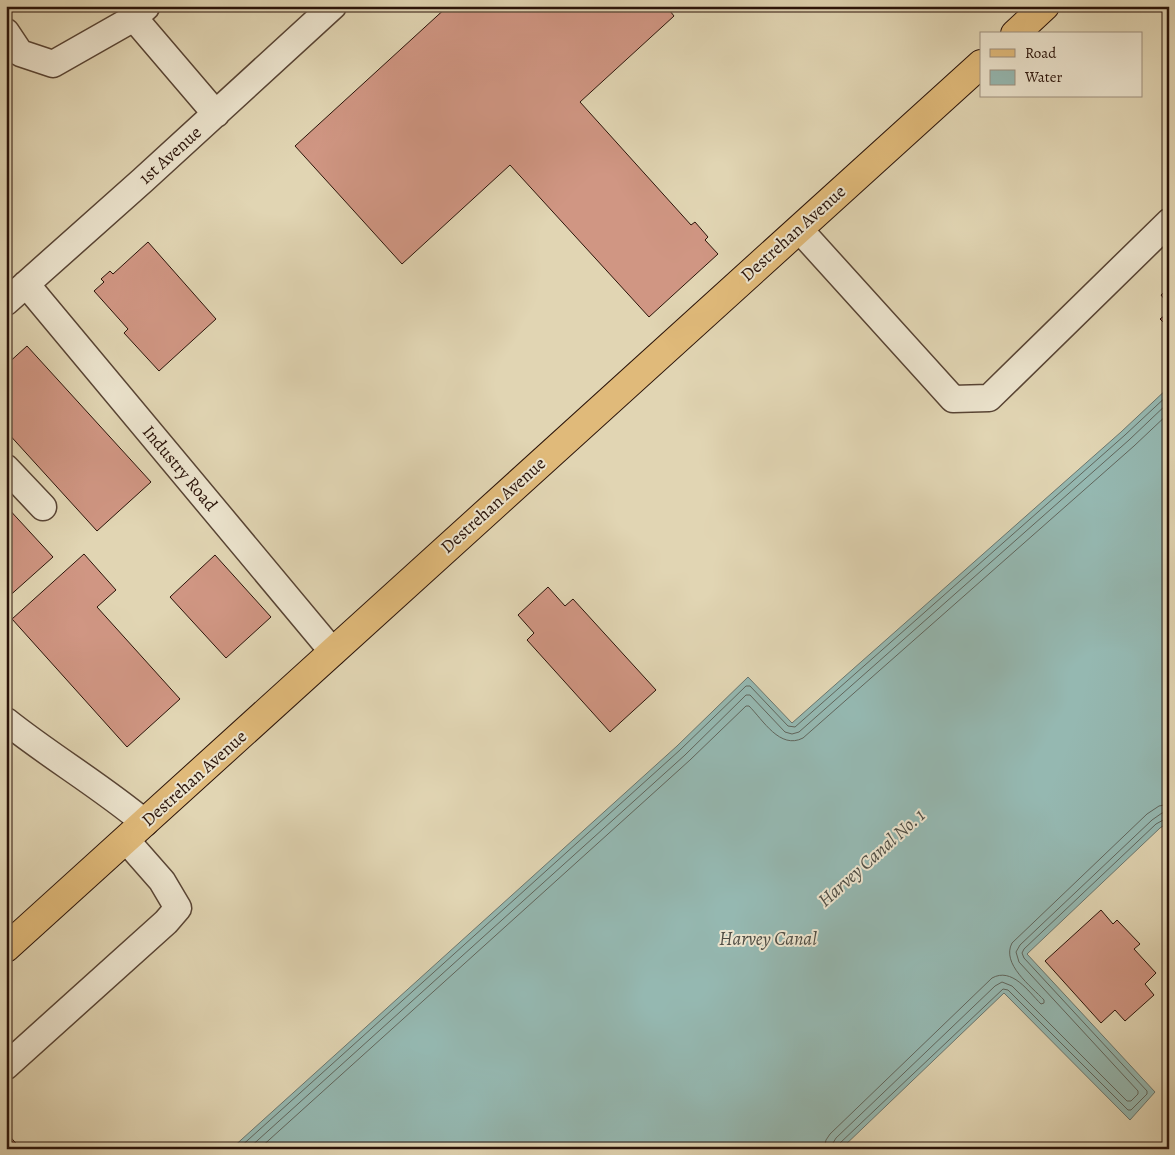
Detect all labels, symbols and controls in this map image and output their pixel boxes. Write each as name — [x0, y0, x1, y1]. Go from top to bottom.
legend — [980, 32, 1142, 98]
text: Road — [1025, 43, 1057, 63]
text: Water — [1024, 67, 1062, 87]
street label: 1st Avenue — [134, 120, 206, 190]
street label: Destrehan Avenue — [735, 179, 851, 287]
street label: Industry Road — [137, 420, 223, 516]
street label: Destrehan Avenue — [435, 451, 551, 559]
street label: Destrehan Avenue — [136, 724, 252, 832]
water label: Harvey Canal No. 1 — [812, 803, 931, 913]
water label: Harvey Canal — [719, 926, 817, 952]

